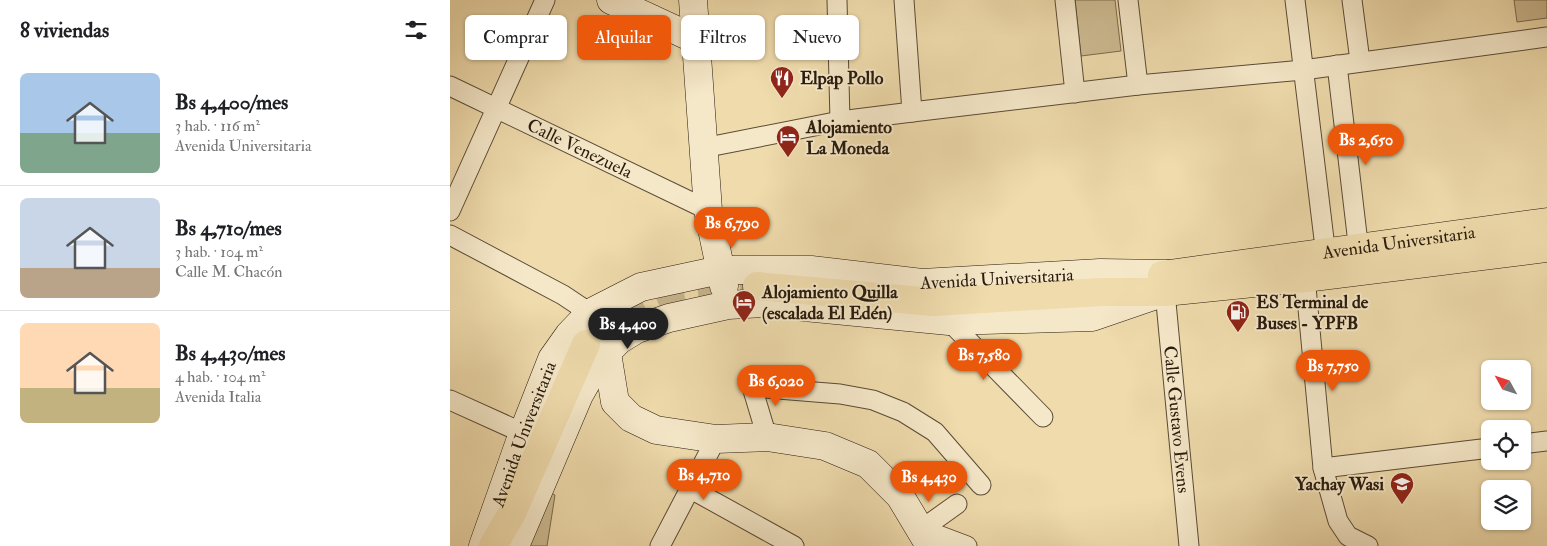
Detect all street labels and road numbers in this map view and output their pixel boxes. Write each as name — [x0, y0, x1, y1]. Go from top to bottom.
street label: Calle Venezuela — [523, 114, 637, 184]
street label: Avenida Universitaria — [1320, 221, 1477, 265]
street label: Avenida Universitaria — [919, 263, 1075, 295]
street label: Calle Gustavo Evens — [1158, 345, 1195, 494]
street label: Avenida Universitaria — [486, 358, 562, 511]

